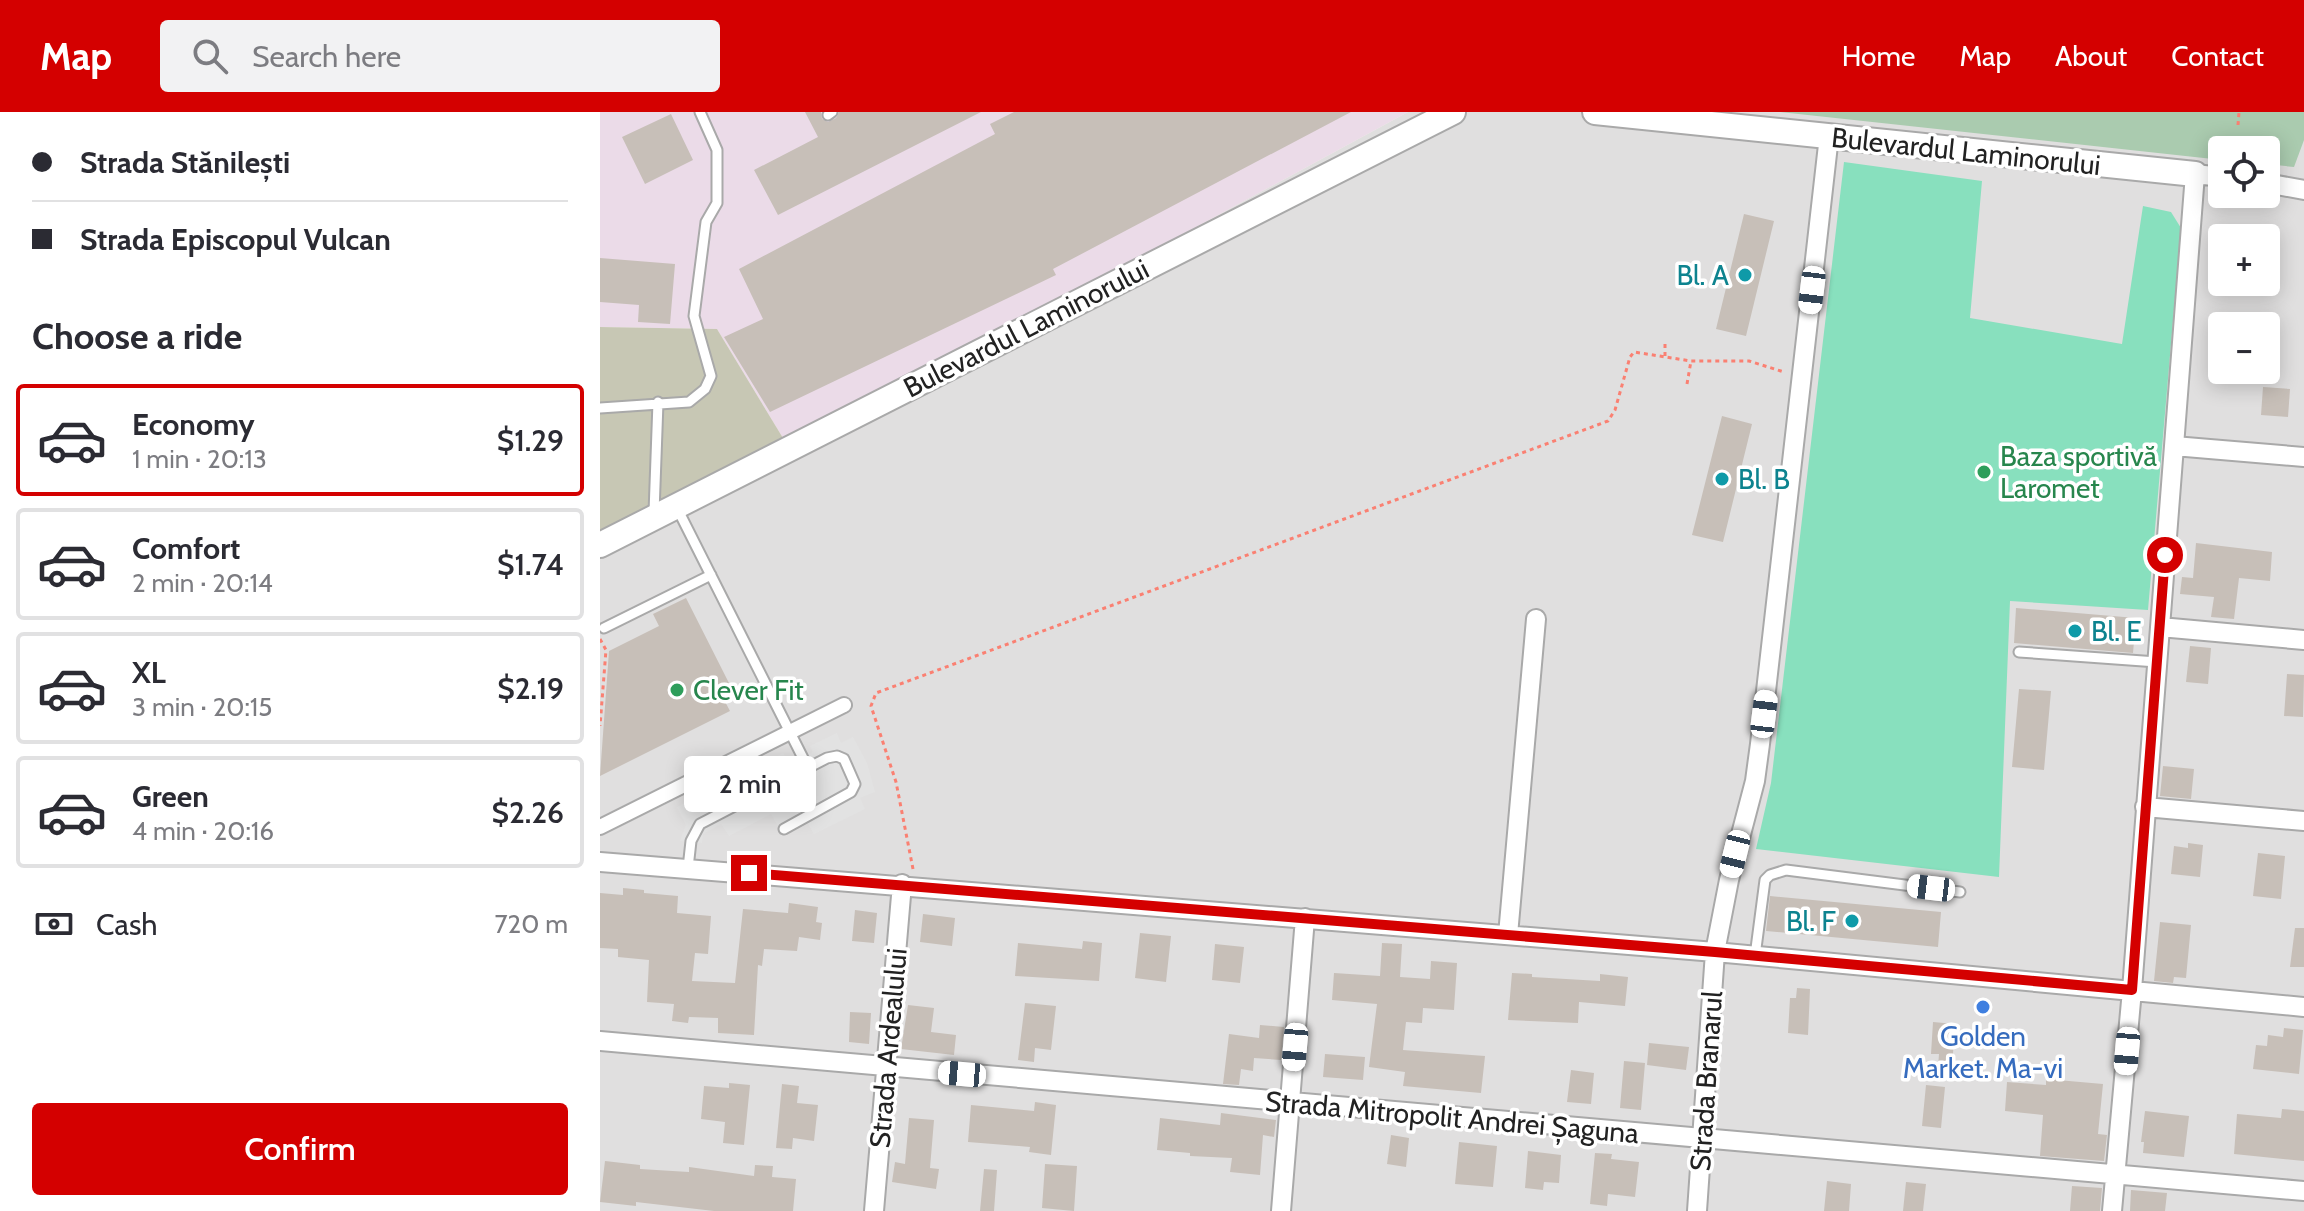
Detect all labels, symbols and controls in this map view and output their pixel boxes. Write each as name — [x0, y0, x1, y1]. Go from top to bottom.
search box — [160, 20, 720, 92]
text: Map — [40, 33, 112, 80]
icon: search — [188, 34, 232, 78]
text: Search here — [252, 38, 401, 75]
text: Home — [1842, 39, 1915, 73]
text: Map — [1959, 39, 2011, 73]
text: About — [2055, 39, 2127, 73]
text: Contact — [2171, 39, 2264, 73]
street label: Bulevardul Laminorului — [1830, 120, 2102, 182]
map controls — [2208, 136, 2280, 384]
button: locate — [2208, 136, 2280, 208]
text: Strada Stănilești — [80, 144, 290, 181]
text: Strada Episcopul Vulcan — [80, 221, 391, 258]
button: + — [2208, 224, 2280, 296]
street label: Bulevardul Laminorului — [898, 251, 1154, 405]
place label: Bl. A — [1676, 258, 1730, 292]
car — [1797, 265, 1827, 315]
marker: Bl. A — [1736, 266, 1754, 284]
button: − — [2208, 312, 2280, 384]
text: Choose a ride — [32, 314, 242, 358]
icon: car — [36, 404, 108, 476]
text: Economy — [132, 406, 255, 443]
text: $1.29 — [497, 422, 564, 459]
place label: Baza sportivă Laromet — [2000, 439, 2157, 505]
text: 1 min · 20:13 — [132, 443, 267, 475]
place label: Bl. B — [1738, 462, 1790, 496]
marker: Baza sportivă Laromet — [1975, 463, 1993, 481]
marker: Bl. B — [1713, 470, 1731, 488]
icon: car — [36, 528, 108, 600]
text: Comfort — [132, 530, 240, 567]
route start — [2147, 537, 2183, 573]
text: $1.74 — [497, 546, 564, 583]
text: 2 min · 20:14 — [132, 567, 273, 599]
place label: Bl. E — [2091, 614, 2142, 648]
marker: Bl. E — [2066, 622, 2084, 640]
icon: car — [36, 652, 108, 724]
text: XL — [132, 654, 166, 691]
text: $2.19 — [497, 670, 564, 707]
place label: Clever Fit — [693, 673, 804, 707]
marker: Clever Fit — [668, 681, 686, 699]
car — [1749, 689, 1779, 739]
text: 3 min · 20:15 — [132, 691, 272, 723]
callout: 2 min — [683, 757, 815, 813]
text: 2 min — [719, 768, 781, 800]
icon: car — [36, 776, 108, 848]
text: Green — [132, 778, 209, 815]
text: $2.26 — [492, 794, 564, 831]
text: 4 min · 20:16 — [132, 815, 274, 847]
car — [1718, 828, 1752, 880]
route end — [731, 855, 767, 891]
car — [1906, 873, 1956, 903]
icon: cash — [32, 902, 76, 946]
place label: Bl. F — [1786, 904, 1836, 938]
text: Cash — [96, 906, 158, 943]
text: 720 m — [494, 908, 568, 940]
marker: Bl. F — [1843, 912, 1861, 930]
street label: Strada Ardealului — [862, 947, 914, 1149]
street label: Strada Branarul — [1683, 989, 1729, 1172]
marker: Golden Market. Ma-vi — [1974, 998, 1992, 1016]
place label: Golden Market. Ma-vi — [1903, 1019, 2063, 1085]
car — [1281, 1022, 1309, 1072]
car — [2113, 1026, 2141, 1076]
car — [937, 1060, 987, 1088]
street label: Strada Mitropolit Andrei Șaguna — [1264, 1084, 1641, 1151]
button: Confirm — [32, 1103, 568, 1195]

